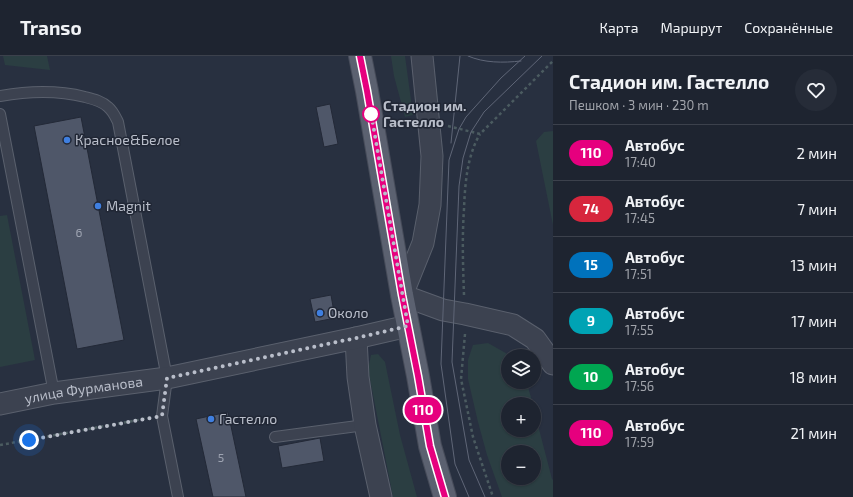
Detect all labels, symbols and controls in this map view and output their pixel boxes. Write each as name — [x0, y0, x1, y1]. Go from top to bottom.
text: Transo — [20, 16, 82, 39]
text: Карта — [600, 19, 638, 36]
text: Маршрут — [660, 19, 722, 36]
text: Сохранённые — [744, 19, 833, 36]
button: heart — [795, 69, 837, 111]
text: Стадион им. Гастелло — [569, 70, 769, 93]
place label: Стадион им. Гастелло — [383, 97, 467, 130]
text: Пешком · 3 мин · 230 m — [569, 97, 709, 113]
marker: Стадион им. Гастелло — [362, 105, 380, 123]
place label: Красное&Белое — [75, 131, 180, 148]
marker: Красное&Белое — [62, 135, 72, 145]
text: Автобус — [625, 136, 685, 154]
text: 110 — [581, 144, 601, 161]
text: 2 мин — [796, 144, 837, 162]
text: 17:40 — [625, 154, 656, 170]
text: Автобус — [625, 192, 685, 210]
place label: Magnit — [106, 197, 151, 214]
text: 74 — [583, 200, 599, 217]
text: 7 мин — [797, 200, 837, 218]
marker: Magnit — [93, 201, 103, 211]
text: 17:45 — [625, 210, 655, 226]
house number: 6 — [76, 225, 83, 239]
text: Автобус — [625, 248, 685, 266]
text: 15 — [584, 256, 598, 273]
text: 13 мин — [791, 256, 837, 274]
text: 17:51 — [625, 266, 652, 282]
place label: Около — [328, 304, 369, 321]
text: Автобус — [625, 304, 685, 322]
marker: Около — [315, 308, 325, 318]
text: 9 — [587, 312, 595, 329]
text: 17 мин — [791, 312, 837, 330]
text: 17:55 — [625, 322, 654, 338]
map controls — [501, 349, 541, 485]
button: layers — [501, 349, 541, 389]
text: Автобус — [625, 360, 685, 378]
text: 10 — [584, 368, 598, 385]
text: 18 мин — [790, 368, 837, 386]
street label: улица Фурманова — [23, 372, 144, 407]
text: 17:56 — [625, 378, 654, 394]
line badge: 110 — [400, 397, 446, 423]
button: + — [501, 397, 541, 437]
text: 110 — [413, 401, 433, 418]
place label: Гастелло — [219, 410, 277, 427]
marker: Гастелло — [206, 414, 216, 424]
text: Автобус — [625, 416, 685, 434]
text: 110 — [581, 424, 601, 441]
text: 21 мин — [790, 424, 837, 442]
your location — [19, 430, 39, 450]
text: 17:59 — [625, 434, 654, 450]
button: − — [501, 445, 541, 485]
house number: 5 — [218, 450, 224, 464]

